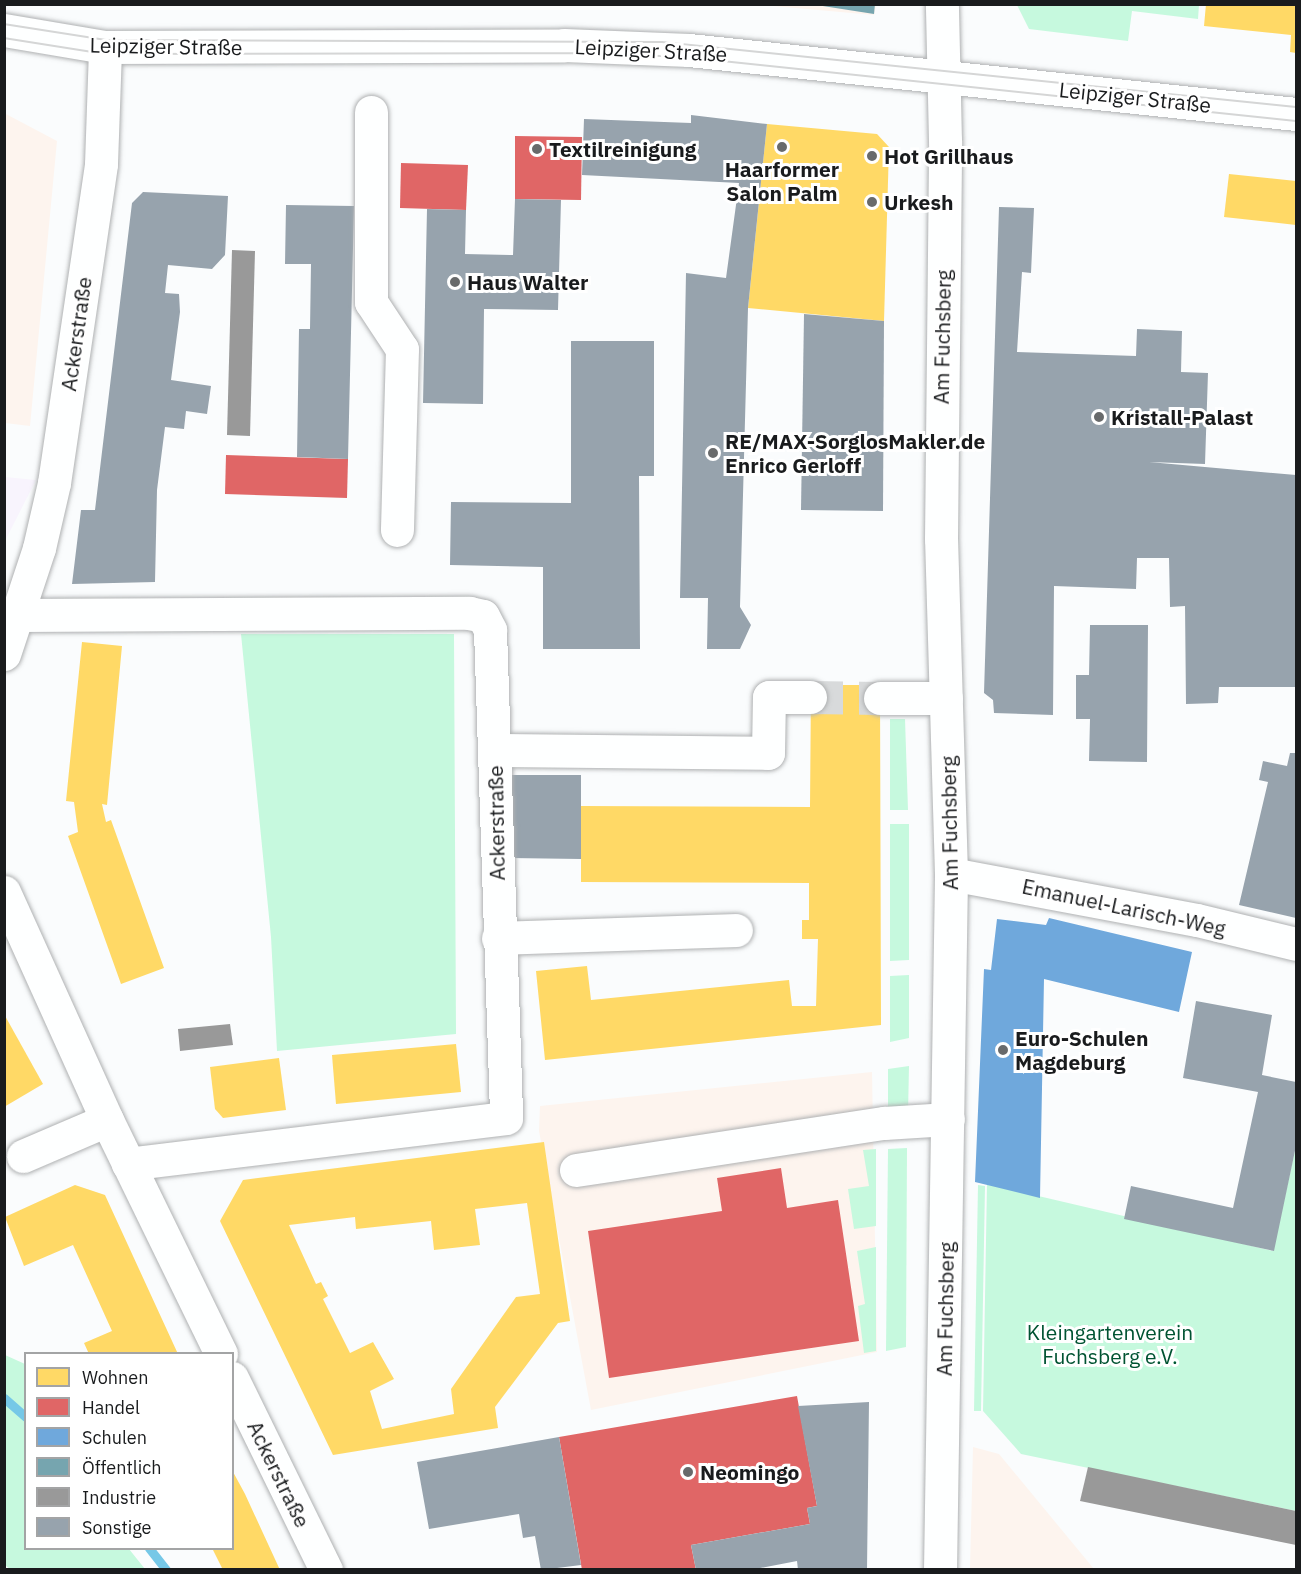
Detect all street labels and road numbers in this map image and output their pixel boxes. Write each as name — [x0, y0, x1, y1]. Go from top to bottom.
street label: Leipziger Straße — [89, 32, 243, 60]
street label: Leipziger Straße — [574, 33, 728, 67]
street label: Leipziger Straße — [1058, 76, 1212, 118]
street label: Am Fuchsberg — [928, 269, 956, 405]
street label: Ackerstraße — [56, 275, 96, 393]
street label: Am Fuchsberg — [935, 755, 963, 891]
street label: Ackerstraße — [482, 765, 510, 881]
street label: Emanuel-Larisch-Weg — [1020, 873, 1228, 941]
street label: Am Fuchsberg — [931, 1241, 959, 1377]
street label: Ackerstraße — [242, 1417, 316, 1531]

